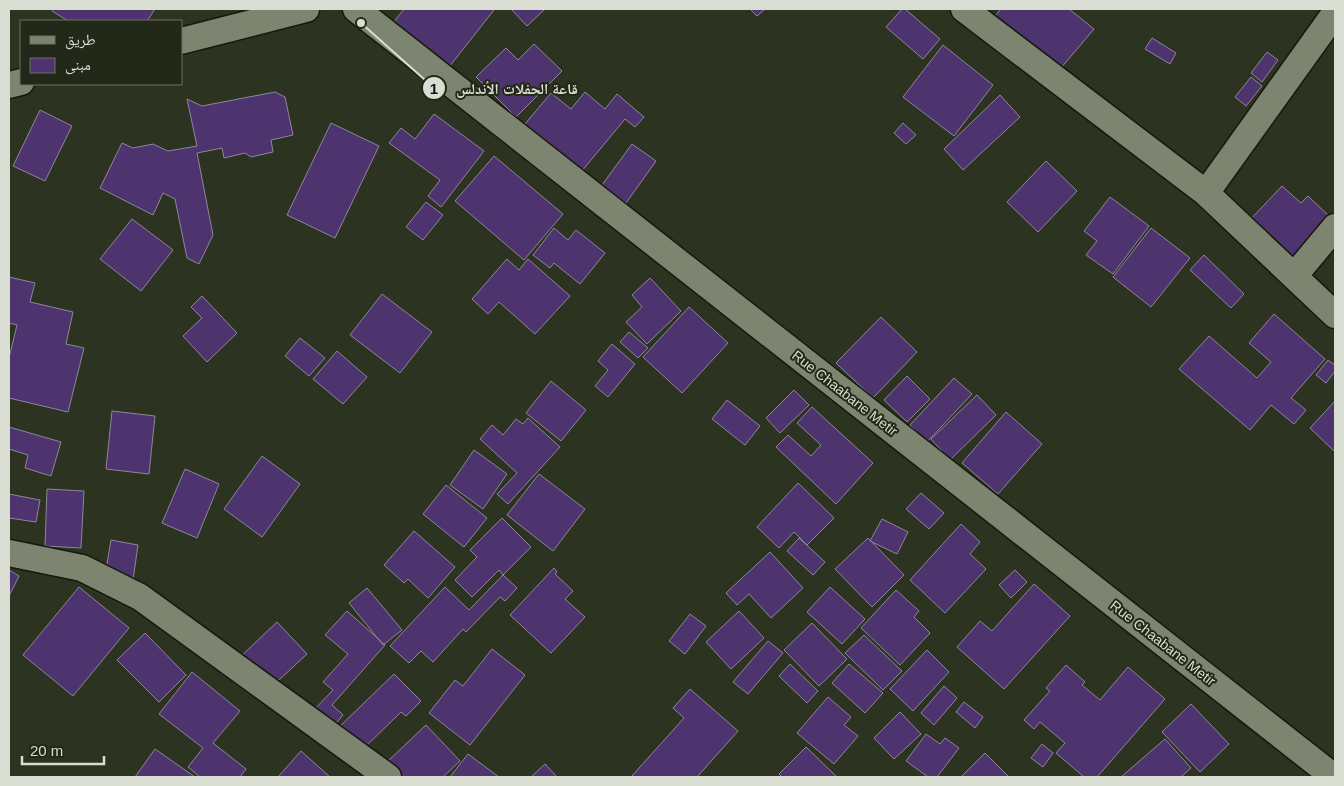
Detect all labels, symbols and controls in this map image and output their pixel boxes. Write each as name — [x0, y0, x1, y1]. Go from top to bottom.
legend — [20, 20, 182, 85]
text: طريق — [65, 31, 96, 50]
text: مبنى — [65, 56, 91, 75]
callout: قاعة الحفلات الأندلس — [421, 73, 588, 103]
text: 1 — [430, 80, 438, 97]
text: قاعة الحفلات الأندلس — [456, 80, 578, 98]
street label: Rue Chaabane Metir — [789, 347, 901, 439]
street label: Rue Chaabane Metir — [1107, 597, 1219, 689]
scale bar — [22, 734, 105, 766]
text: 20 m — [30, 742, 63, 759]

